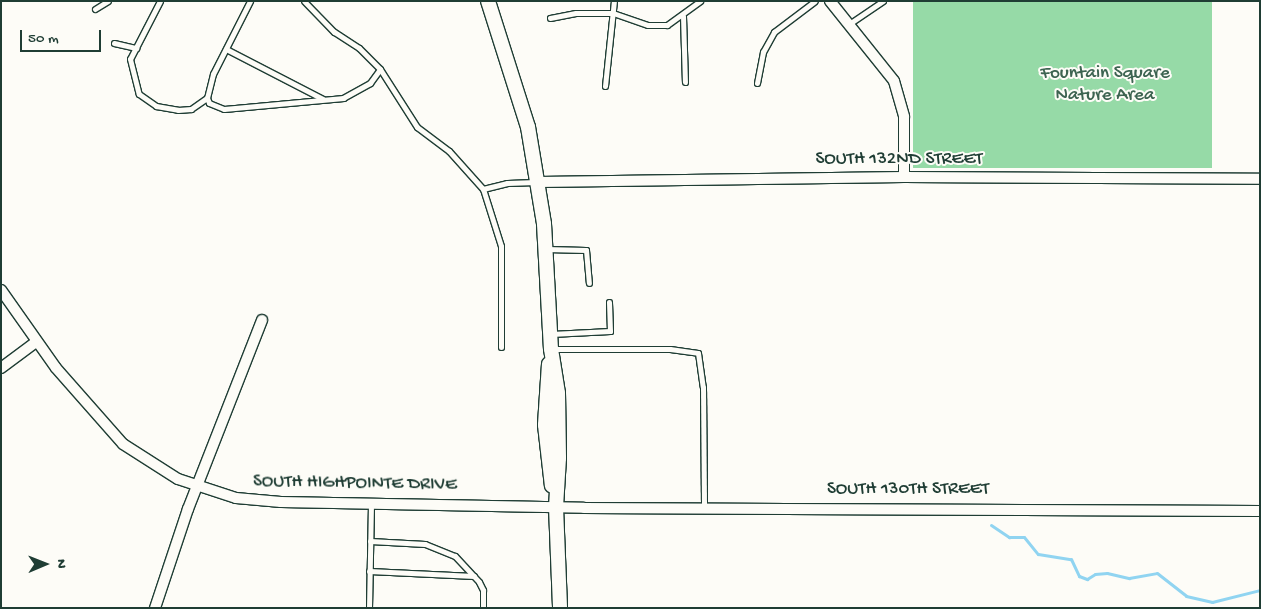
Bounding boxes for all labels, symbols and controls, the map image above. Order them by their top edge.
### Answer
scale bar [22,20,104,52]
text: 50 m [28,30,59,48]
park label: Fountain Square Nature Area [1040,63,1170,107]
street label: SOUTH 132ND STREET [815,149,983,171]
street label: SOUTH HIGHPOINTE DRIVE [253,471,457,497]
street label: SOUTH 130TH STREET [827,479,989,501]
north arrow [20,539,70,589]
text: N [52,559,69,568]

